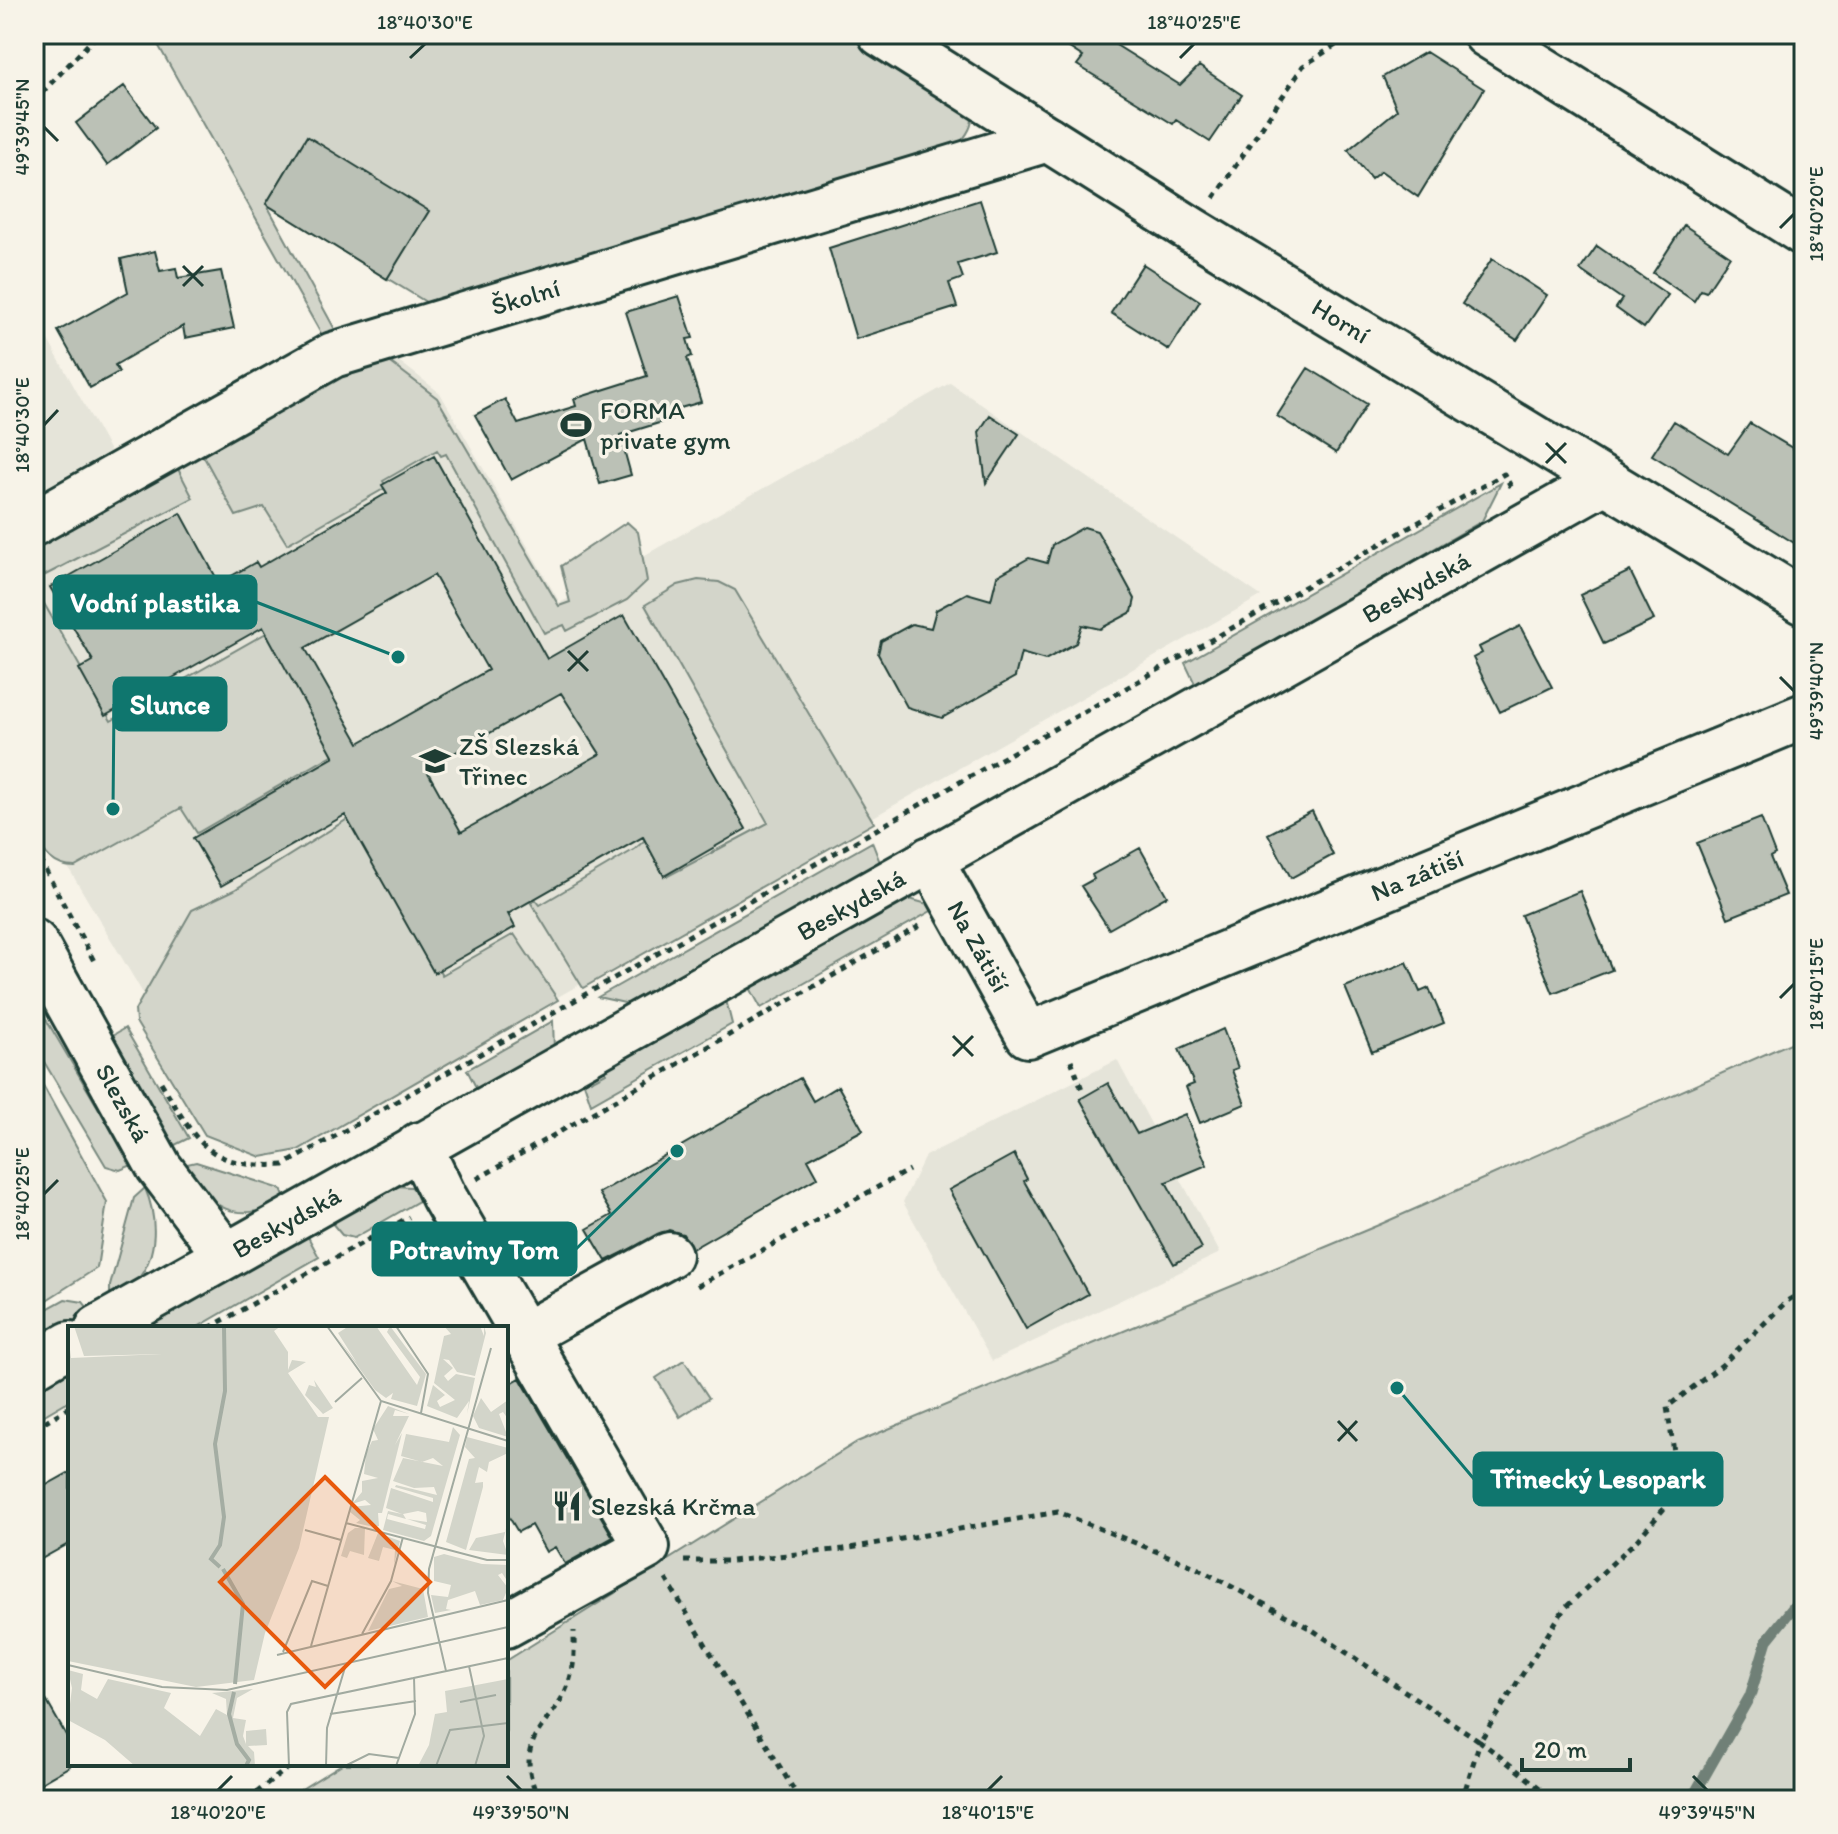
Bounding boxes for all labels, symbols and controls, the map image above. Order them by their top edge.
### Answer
text: 18°40'30"E [377,10,473,34]
text: 18°40'25"E [1147,10,1241,34]
text: 49°39'45"N [10,79,34,175]
text: 18°40'20"E [1804,166,1828,262]
street label: Školní [487,271,564,322]
street label: Horní [1306,291,1376,351]
text: 18°40'30"E [10,377,34,473]
place label: FORMA private gym [600,394,731,456]
sports icon: FORMA private gym [559,408,593,442]
street label: Beskydská [1356,544,1476,630]
callout: Vodní plastika [54,576,256,628]
text: Vodní plastika [70,585,240,619]
text: 49°39'40"N [1804,642,1828,740]
callout: Slunce [114,678,226,730]
text: Slunce [130,687,210,721]
place label: ZŠ Slezská Třinec [459,730,580,792]
school or university icon: ZŠ Slezská Třinec [418,744,452,778]
street label: Na zátiší [1366,842,1468,908]
street label: Beskydská [791,861,911,948]
street label: Na Zátiší [940,895,1017,998]
text: 18°40'15"E [1804,938,1828,1030]
street label: Slezská [89,1058,158,1148]
text: 18°40'25"E [10,1147,34,1241]
street label: Beskydská [226,1179,347,1265]
callout: Potraviny Tom [373,1223,576,1275]
text: Potraviny Tom [389,1232,560,1266]
inset map [68,1326,508,1766]
callout: Třinecký Lesopark [1474,1453,1722,1505]
text: Třinecký Lesopark [1489,1461,1706,1495]
restaurant icon: Slezská Krčma [550,1489,584,1523]
place label: Slezská Krčma [591,1490,756,1522]
scale bar [1522,1722,1630,1772]
text: 20 m [1534,1735,1587,1764]
text: 18°40'20"E [170,1800,266,1824]
text: 49°39'50"N [472,1800,570,1824]
text: 18°40'15"E [942,1800,1034,1824]
text: 49°39'45"N [1659,1800,1755,1824]

